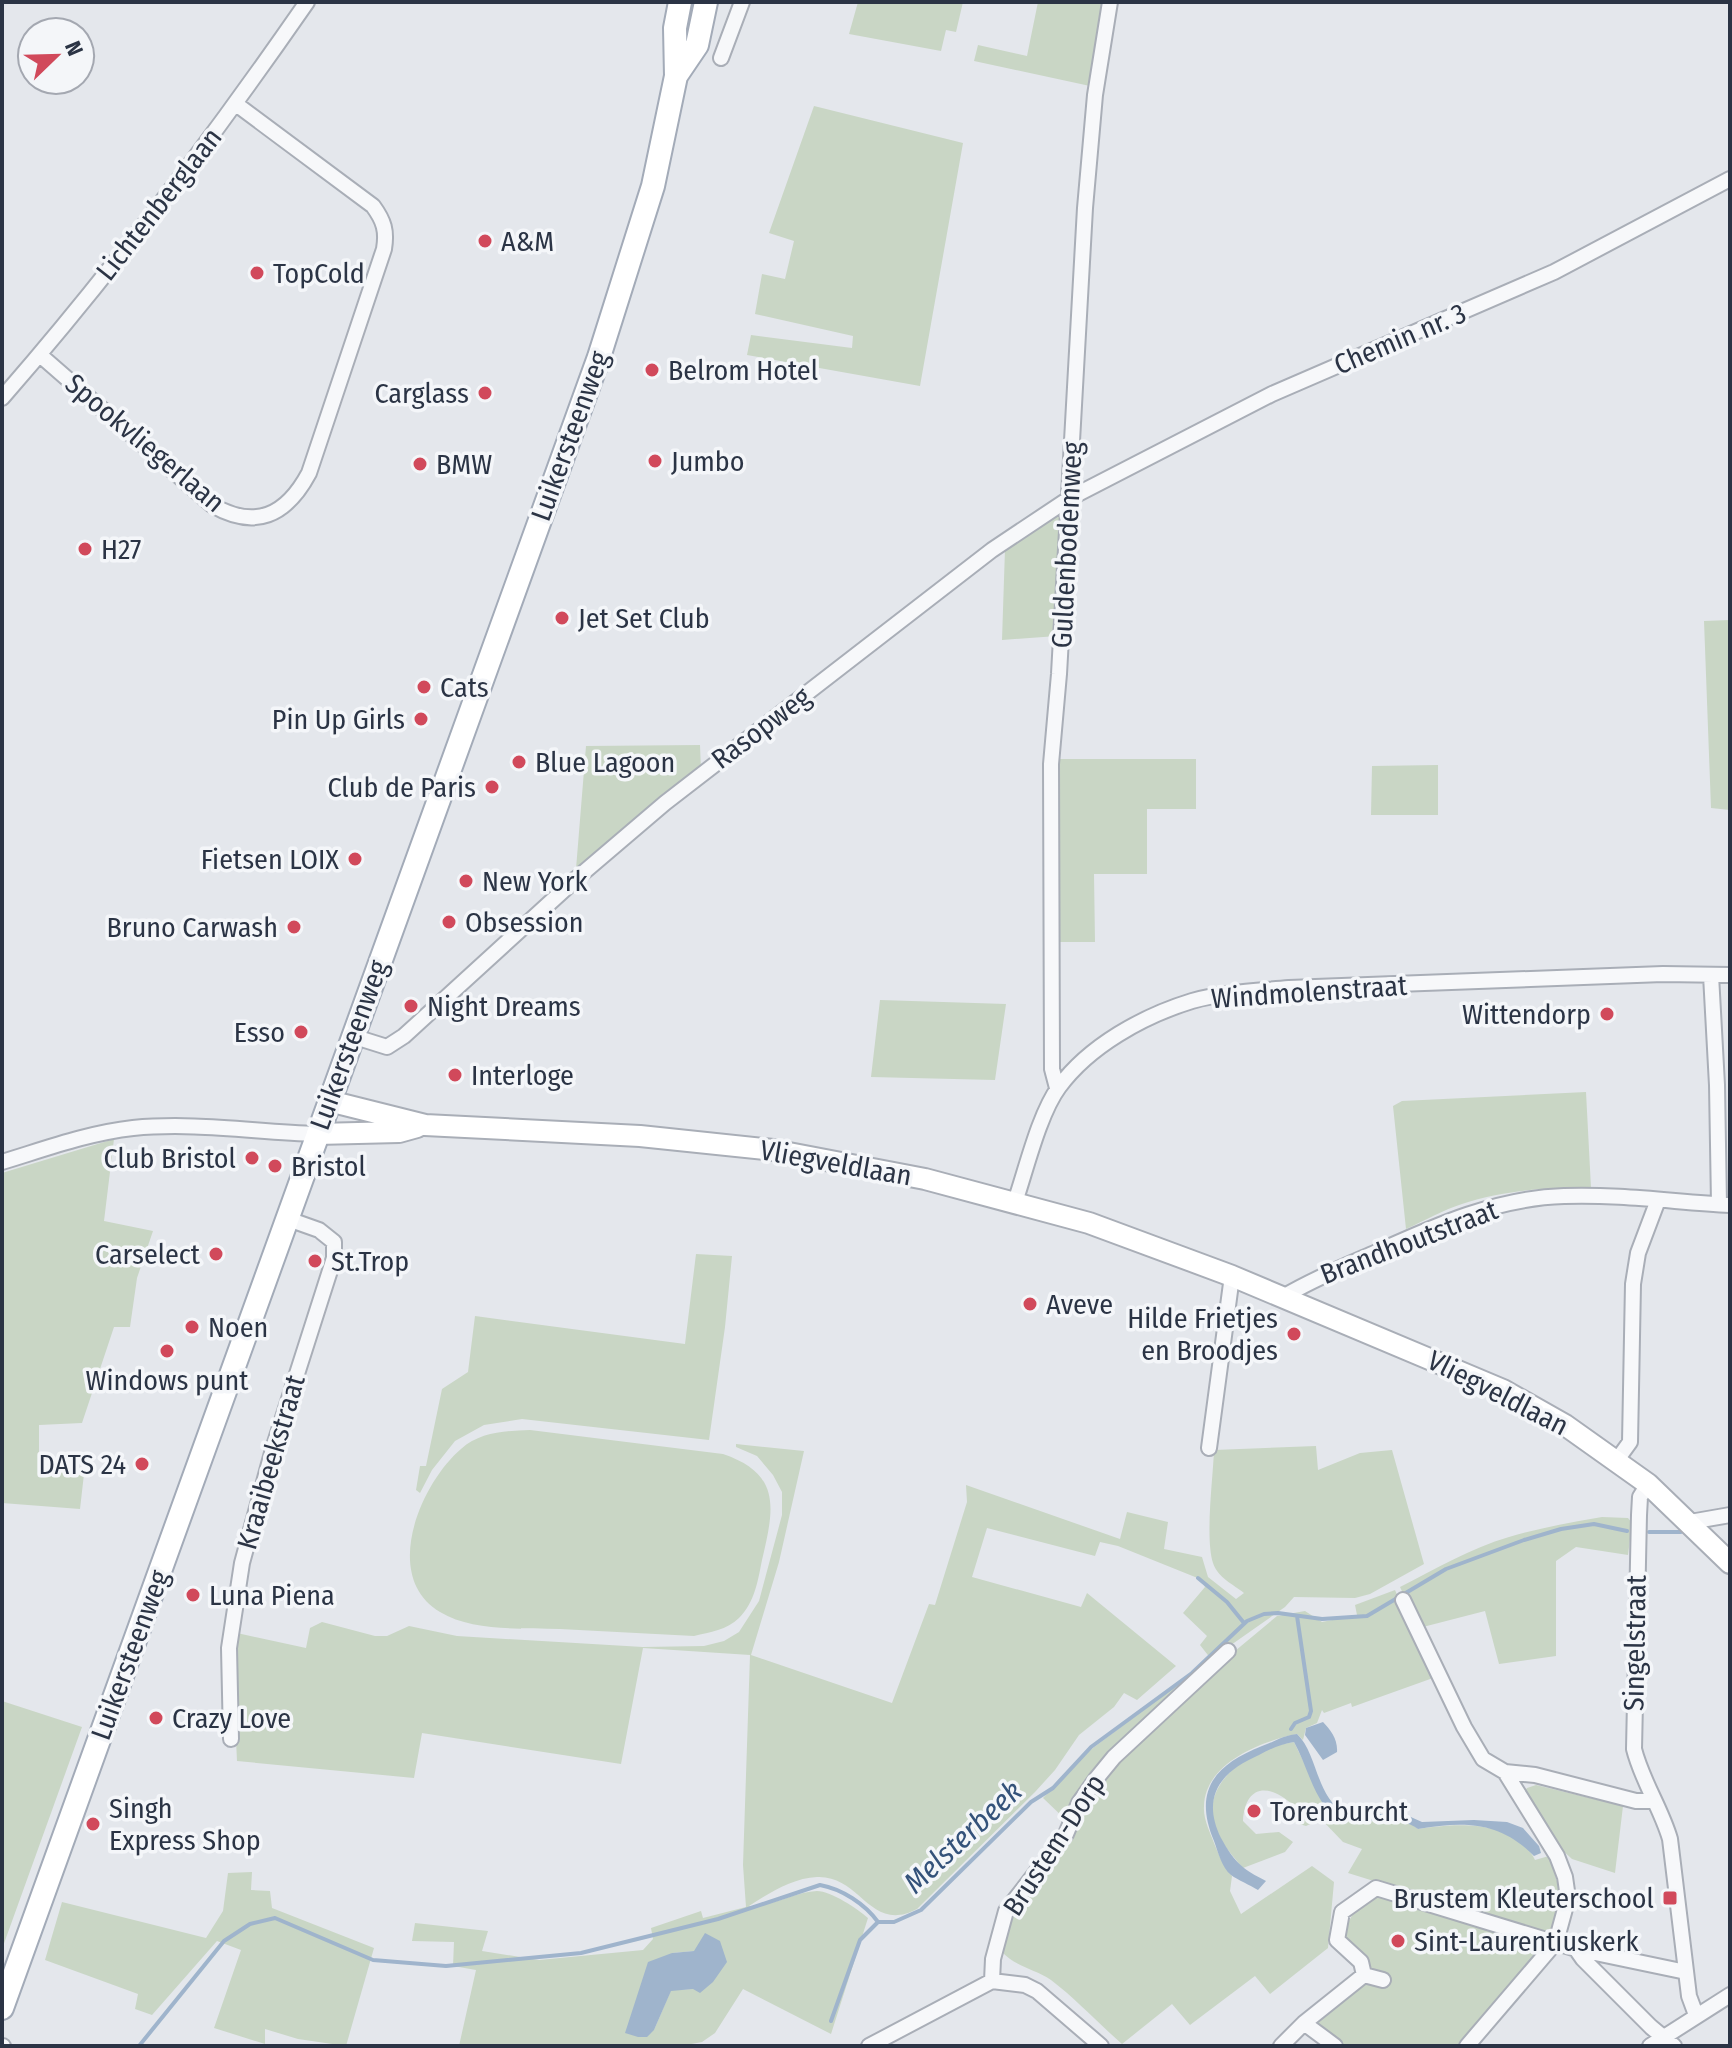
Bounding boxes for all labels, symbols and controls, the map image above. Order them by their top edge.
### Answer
north arrow [16,16,96,96]
text: N [59,37,89,60]
street label: Lichtenberglaan [89,121,229,287]
place label: A&M [501,225,554,258]
marker: A&M [476,232,494,250]
place label: TopCold [273,257,365,290]
marker: TopCold [248,264,266,282]
street label: Chemin nr. 3 [1329,296,1471,382]
street label: Luikersteenweg [524,346,616,525]
place label: Belrom Hotel [668,354,818,387]
marker: Belrom Hotel [643,361,661,379]
street label: Spookvliegerlaan [59,367,231,519]
place label: Carglass [374,377,469,410]
marker: Carglass [476,384,494,402]
street label: Guldenbodemweg [1045,440,1089,649]
place label: Jumbo [671,445,744,478]
place label: BMW [436,448,492,481]
marker: Jumbo [646,452,664,470]
marker: BMW [411,455,429,473]
place label: H27 [101,533,141,566]
marker: H27 [76,540,94,558]
place label: Jet Set Club [578,602,710,635]
marker: Jet Set Club [553,609,571,627]
place label: Cats [440,671,489,704]
marker: Cats [415,678,433,696]
street label: Rasopweg [705,680,818,776]
place label: Pin Up Girls [272,703,405,736]
marker: Pin Up Girls [412,710,430,728]
place label: Blue Lagoon [535,746,675,779]
marker: Blue Lagoon [510,753,528,771]
place label: Club de Paris [327,771,476,804]
marker: Club de Paris [483,778,501,796]
place label: Fietsen LOIX [201,843,339,876]
marker: Fietsen LOIX [346,850,364,868]
place label: New York [482,865,589,898]
marker: New York [457,872,475,890]
place label: Obsession [465,906,583,939]
place label: Bruno Carwash [107,911,278,944]
marker: Obsession [440,913,458,931]
marker: Bruno Carwash [285,918,303,936]
street label: Luikersteenweg [303,955,395,1134]
street label: Windmolenstraat [1210,969,1409,1015]
place label: Night Dreams [427,990,581,1023]
marker: Night Dreams [402,997,420,1015]
place label: Wittendorp [1462,998,1591,1031]
marker: Wittendorp [1598,1005,1616,1023]
place label: Esso [234,1016,285,1049]
marker: Esso [292,1023,310,1041]
place label: Interloge [471,1059,574,1092]
marker: Interloge [446,1066,464,1084]
street label: Vliegveldlaan [758,1133,914,1193]
place label: Club Bristol [104,1142,236,1175]
marker: Club Bristol [243,1149,261,1167]
place label: Bristol [291,1150,366,1183]
marker: Bristol [266,1157,284,1175]
street label: Brandhoutstraat [1316,1193,1503,1291]
place label: Carselect [95,1238,201,1271]
marker: Carselect [207,1245,225,1263]
place label: St.Trop [331,1245,409,1278]
marker: St.Trop [306,1252,324,1270]
place label: Aveve [1046,1288,1113,1321]
marker: Aveve [1021,1295,1039,1313]
place label: Hilde Frietjes en Broodjes [1127,1302,1278,1367]
place label: Noen [208,1311,268,1344]
marker: Noen [183,1318,201,1336]
marker: Hilde Frietjes en Broodjes [1285,1325,1303,1343]
marker: Windows punt [158,1342,176,1360]
street label: Vliegveldlaan [1422,1343,1574,1443]
place label: Windows punt [86,1364,249,1397]
street label: Kraaibeekstraat [230,1370,312,1553]
place label: DATS 24 [38,1448,126,1481]
marker: DATS 24 [133,1455,151,1473]
street label: Luikersteenweg [84,1565,176,1744]
street label: Singelstraat [1617,1574,1653,1711]
place label: Luna Piena [209,1579,335,1612]
marker: Luna Piena [184,1586,202,1604]
place label: Crazy Love [172,1702,291,1735]
marker: Crazy Love [147,1709,165,1727]
street label: Brustem-Dorp [996,1768,1112,1922]
water label: Melsterbeek [896,1773,1030,1901]
place label: Singh Express Shop [109,1792,261,1857]
place label: Torenburcht [1270,1795,1409,1828]
marker: Torenburcht [1245,1802,1263,1820]
marker: Singh Express Shop [84,1815,102,1833]
place label: Brustem Kleuterschool [1394,1882,1654,1915]
marker: Brustem Kleuterschool [1661,1889,1679,1907]
place label: Sint-Laurentiuskerk [1414,1925,1639,1958]
marker: Sint-Laurentiuskerk [1389,1932,1407,1950]

